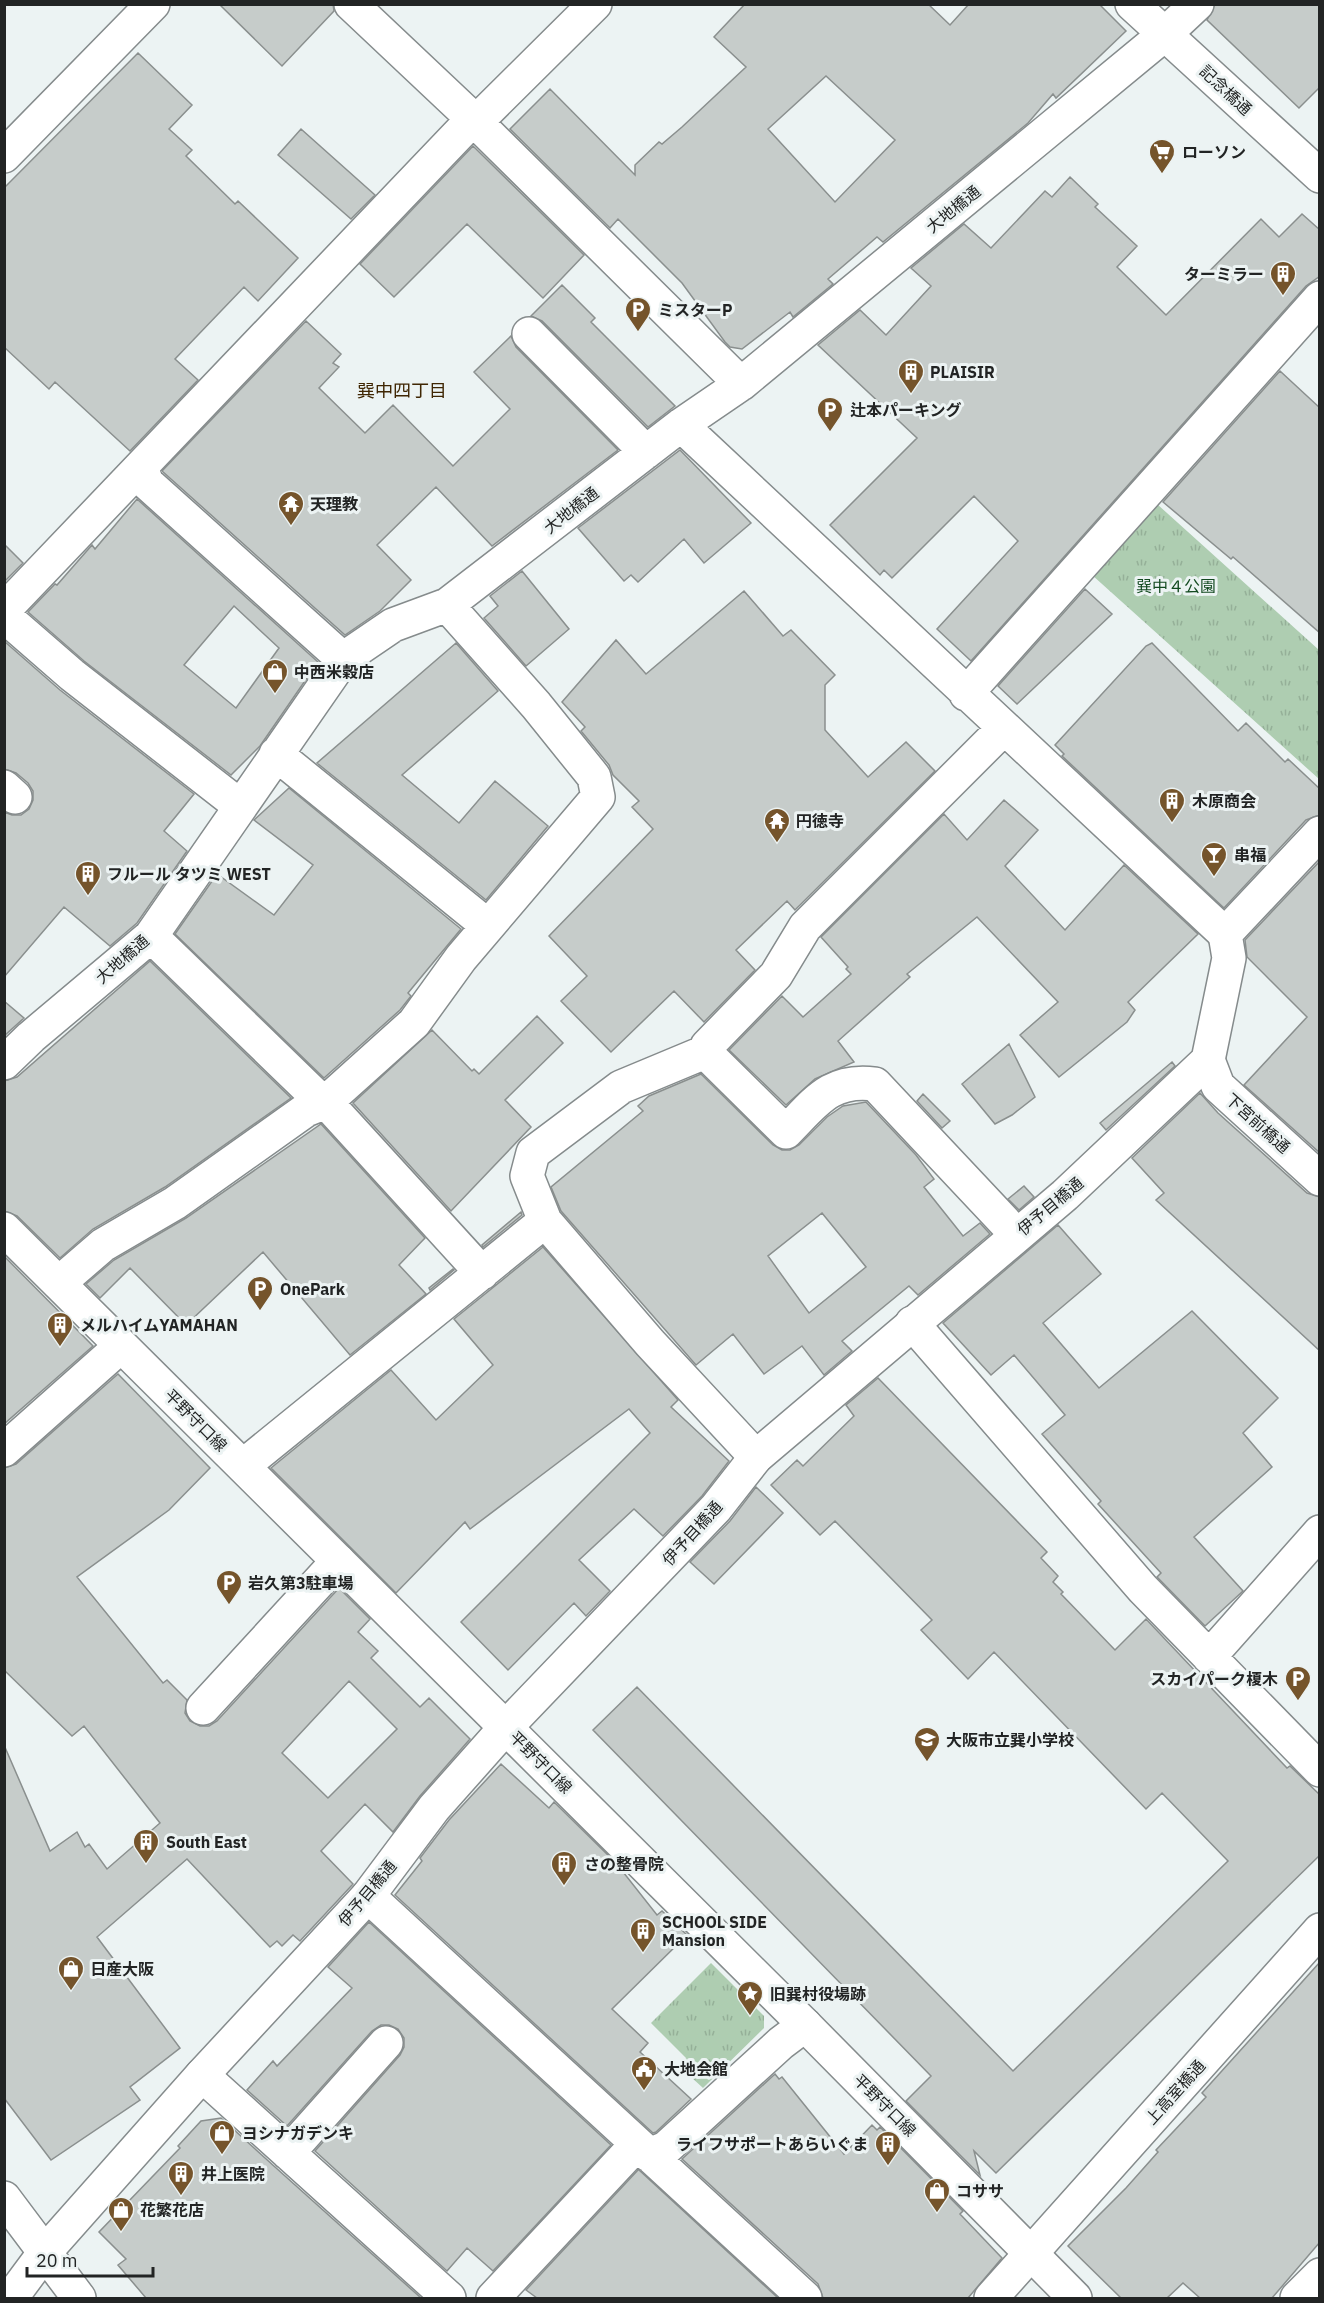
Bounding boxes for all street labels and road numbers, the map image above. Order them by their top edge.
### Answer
street label: 記念橋通 [1196,61,1256,119]
street label: 大地橋通 [922,181,984,237]
street label: 大地橋通 [540,482,602,538]
street label: 大地橋通 [91,930,153,988]
street label: 下宮前橋通 [1222,1089,1294,1157]
street label: 伊予目橋通 [1013,1173,1087,1239]
street label: 平野守口線 [161,1385,231,1455]
street label: 伊予目橋通 [658,1497,726,1569]
street label: 平野守口線 [506,1727,576,1797]
street label: 伊予目橋通 [334,1856,400,1930]
street label: 上高室橋通 [1141,2056,1209,2128]
street label: 平野守口線 [850,2070,920,2140]

